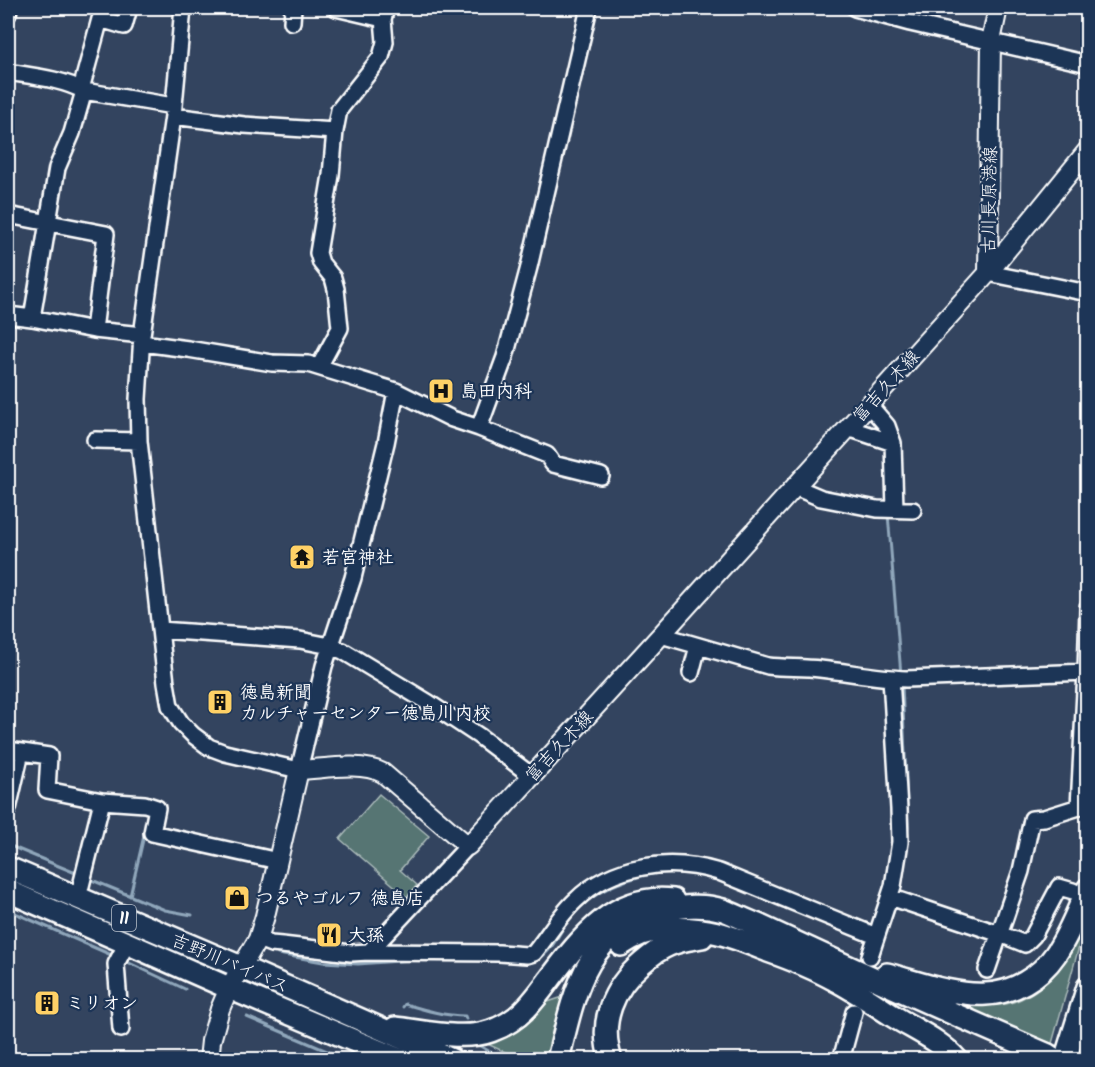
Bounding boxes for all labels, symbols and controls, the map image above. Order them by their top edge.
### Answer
street label: 古川長原港線 [975,146,1006,254]
street label: 富吉久木線 [846,344,928,430]
hospital icon: 島田内科 [426,376,456,406]
place label: 島田内科 [460,378,532,407]
temple icon: 若宮神社 [287,542,317,572]
place label: 若宮神社 [322,544,394,573]
place label: 徳島新聞 カルチャーセンター徳島川内校 [240,679,491,729]
building icon: 徳島新聞 カルチャーセンター徳島川内校 [205,687,235,717]
street label: 富吉久木線 [519,704,601,790]
shop icon: つるやゴルフ 徳島店 [222,883,252,913]
place label: つるやゴルフ 徳島店 [256,885,425,914]
road number: 11 [112,905,136,931]
restaurant icon: 大孫 [314,920,344,950]
place label: 大孫 [348,922,384,951]
street label: 吉野川バイパス [166,926,293,1002]
building icon: ミリオン [32,988,62,1018]
place label: ミリオン [66,990,138,1019]

